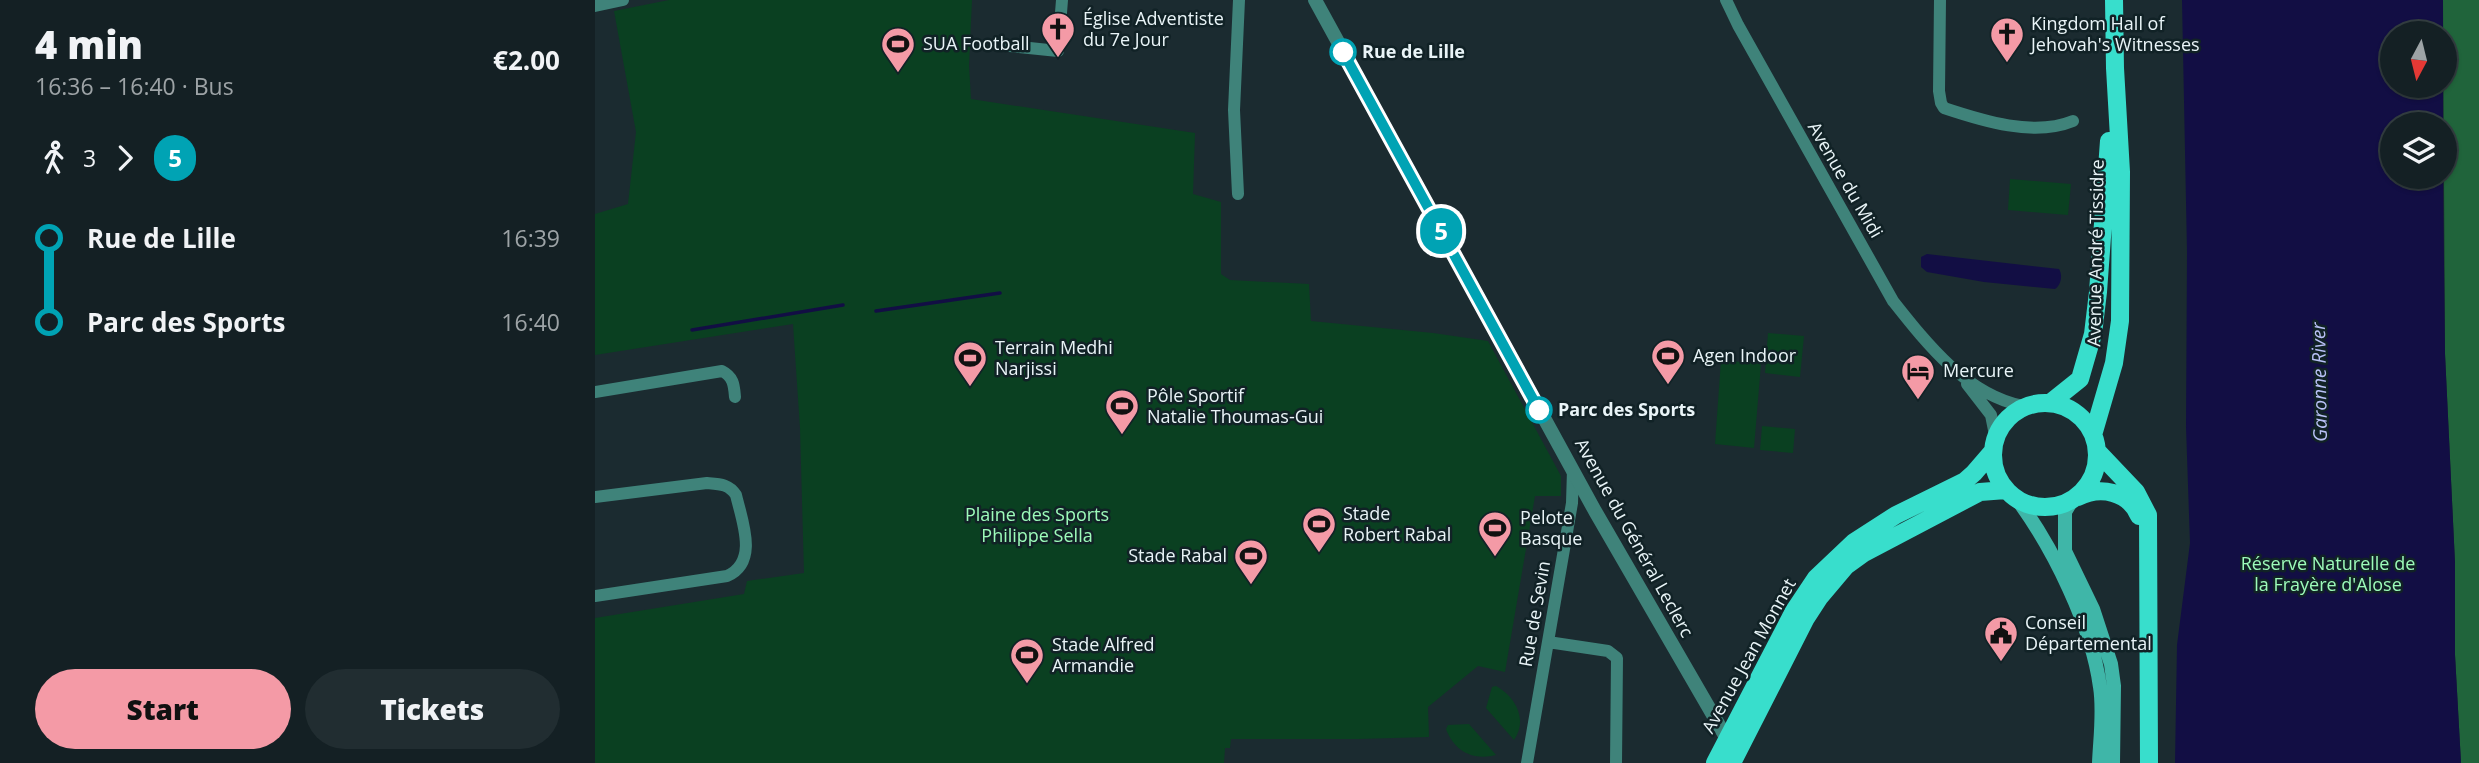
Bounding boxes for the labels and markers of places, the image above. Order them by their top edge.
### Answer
place label: Église Adventiste du 7e Jour [1083,6,1224,51]
church icon: Église Adventiste du 7e Jour [1039,10,1077,59]
place label: Kingdom Hall of Jehovah's Witnesses [2029,11,2200,56]
church icon: Kingdom Hall of Jehovah's Witnesses [1988,15,2026,64]
sports icon: SUA Football [879,25,917,74]
place label: SUA Football [923,31,1030,55]
marker: Rue de Lille [1330,39,1356,65]
place label: Rue de Lille [1362,39,1465,63]
place label: Terrain Medhi Narjissi [995,335,1113,380]
sports icon: Agen Indoor [1649,337,1687,386]
sports icon: Terrain Medhi Narjissi [951,339,989,388]
place label: Agen Indoor [1693,343,1797,367]
hotel icon: Mercure [1899,352,1937,401]
place label: Mercure [1943,358,2014,382]
place label: Pôle Sportif Natalie Thoumas-Gui [1147,383,1323,428]
sports icon: Pôle Sportif Natalie Thoumas-Gui [1103,387,1141,436]
marker: Parc des Sports [1526,397,1552,423]
place label: Parc des Sports [1558,397,1695,421]
place label: Stade Robert Rabal [1343,501,1451,546]
sports icon: Stade Robert Rabal [1300,505,1338,554]
place label: Pelote Basque [1520,505,1582,550]
sports icon: Pelote Basque [1476,509,1514,558]
sports icon: Stade Rabal [1232,537,1270,586]
place label: Stade Rabal [1128,543,1227,567]
place label: Conseil Départemental [2025,610,2152,655]
public building icon: Conseil Départemental [1982,614,2020,663]
place label: Stade Alfred Armandie [1052,632,1155,677]
sports icon: Stade Alfred Armandie [1008,636,1046,685]

